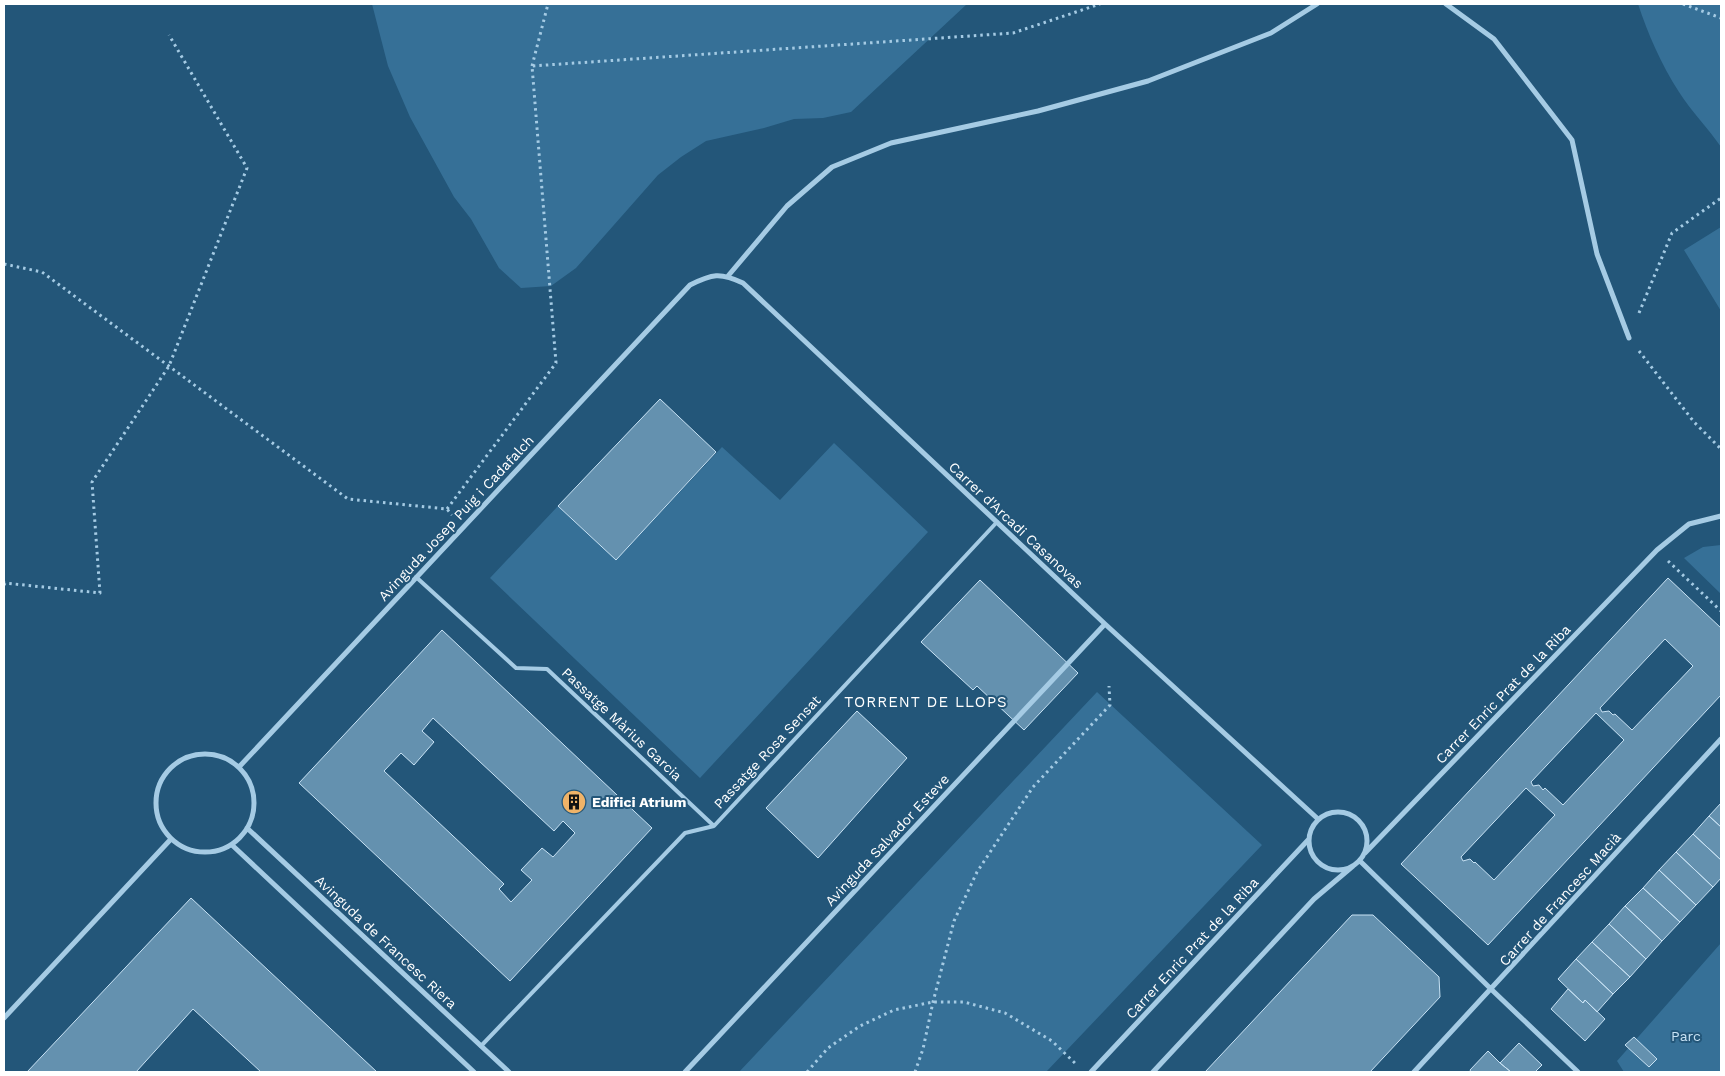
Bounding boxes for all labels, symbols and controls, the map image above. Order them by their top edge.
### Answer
street label: Avinguda Josep Puig i Cadafalch [375,432,537,604]
street label: Carrer d'Arcadi Casanovas [946,459,1086,591]
street label: Carrer Enric Prat de la Riba [1432,621,1574,767]
street label: Passatge Màrius Garcia [559,664,685,784]
street label: Passatge Rosa Sensat [710,692,824,812]
district label: TORRENT DE LLOPS [844,693,1008,711]
street label: Avinguda Salvador Esteve [822,771,952,909]
building icon: Edifici Atrium [561,789,587,815]
place label: Edifici Atrium [592,794,686,810]
street label: Carrer de Francesc Macià [1496,829,1624,969]
street label: Avinguda de Francesc Riera [312,872,460,1012]
street label: Carrer Enric Prat de la Riba [1122,874,1262,1022]
park label: Parc [1671,1028,1701,1044]

